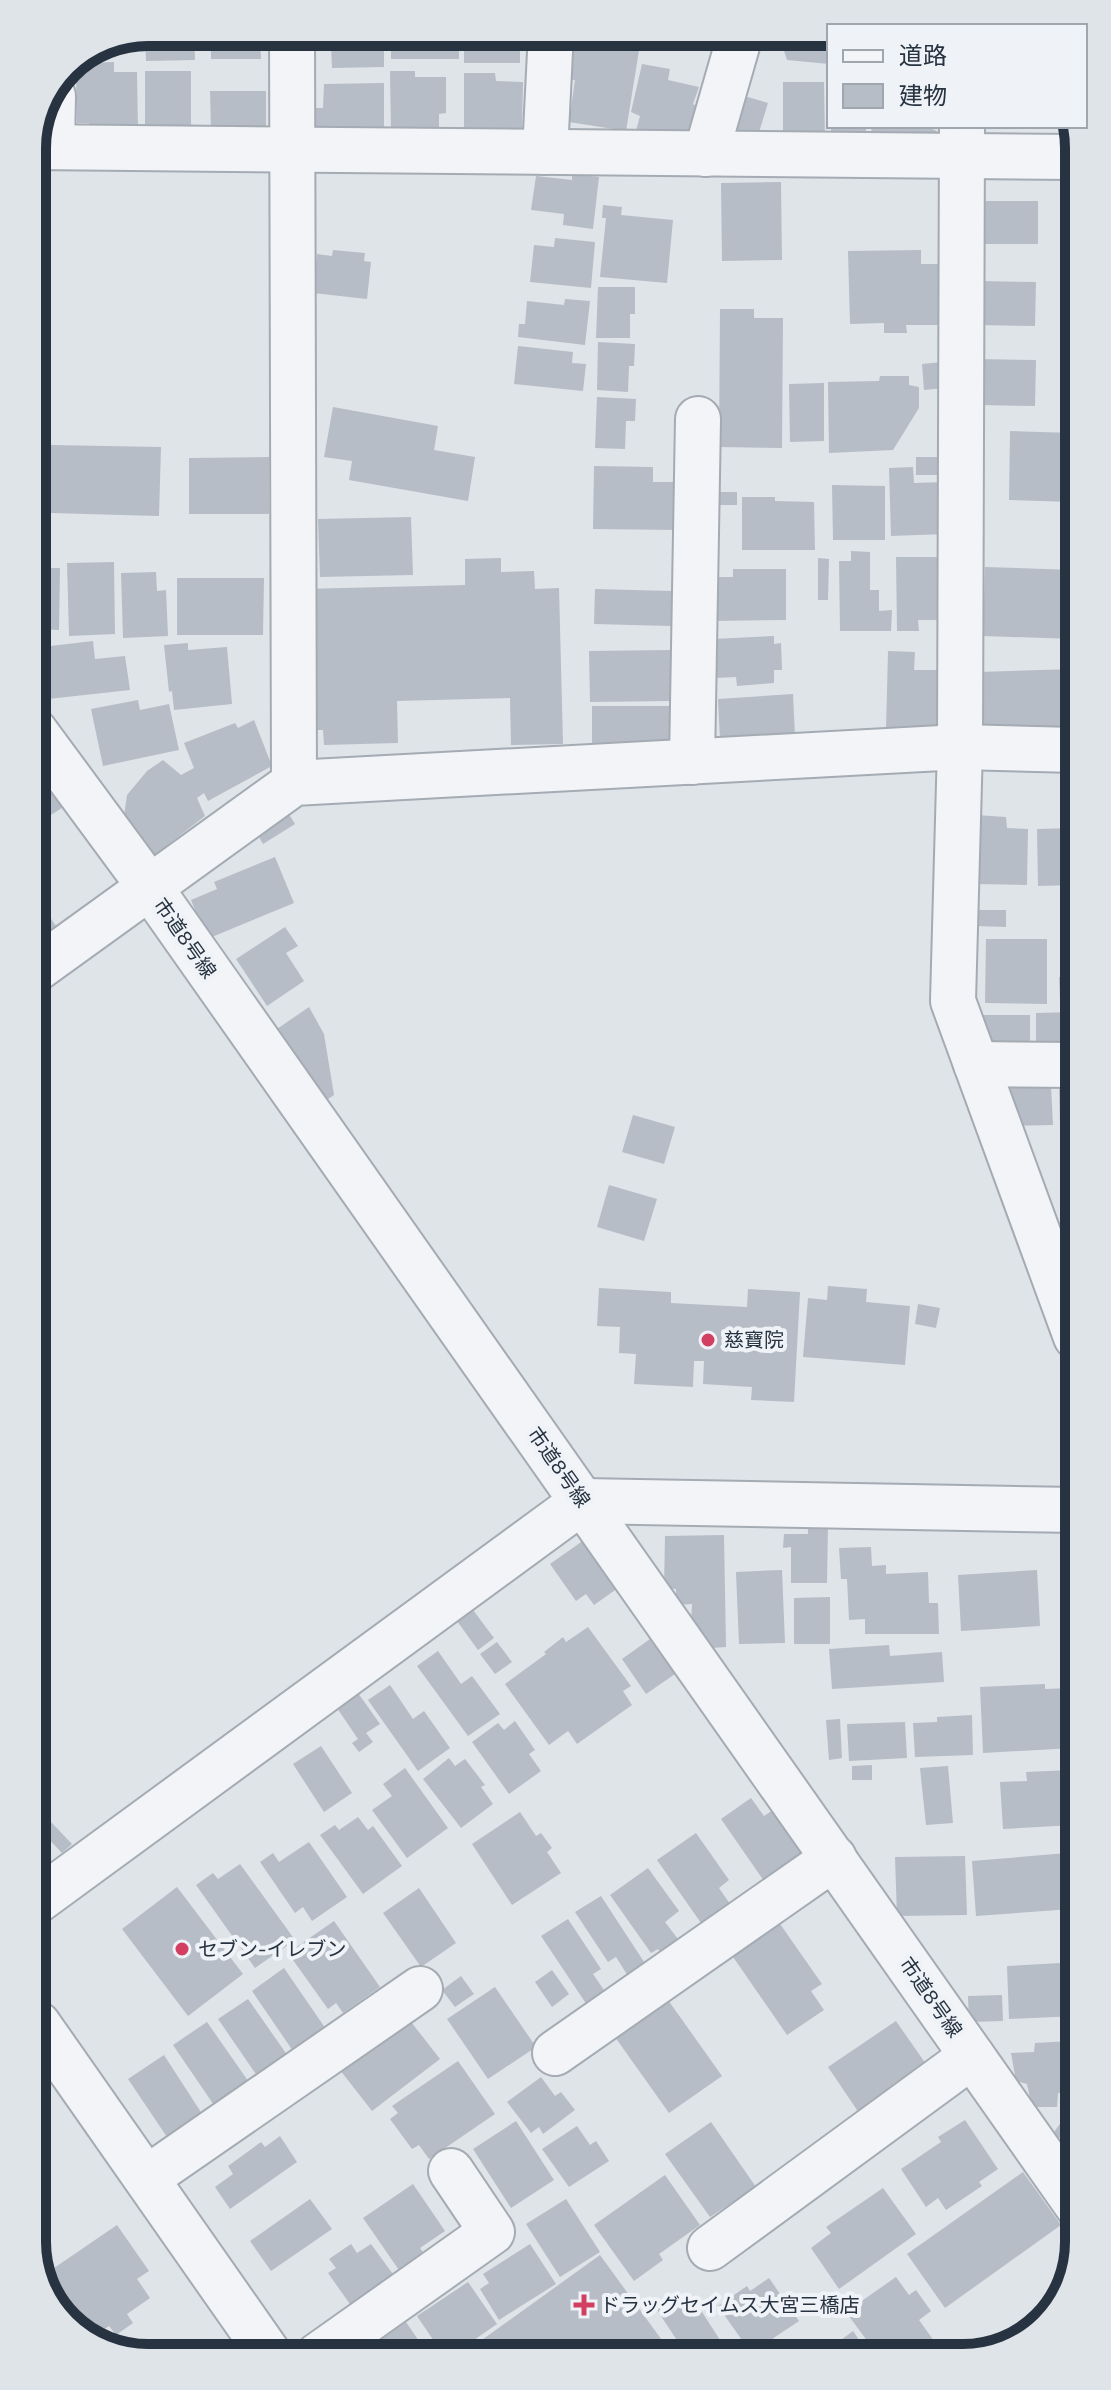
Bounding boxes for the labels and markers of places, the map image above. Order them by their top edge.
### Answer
place label: 慈寶院 [724,1327,784,1351]
marker: 慈寶院 [699,1331,717,1349]
place label: セブン-イレブン [198,1936,346,1960]
marker: セブン-イレブン [173,1940,191,1958]
place label: ドラッグセイムス大宮三橋店 [600,2292,860,2316]
marker: ドラッグセイムス大宮三橋店 [575,2296,593,2314]

